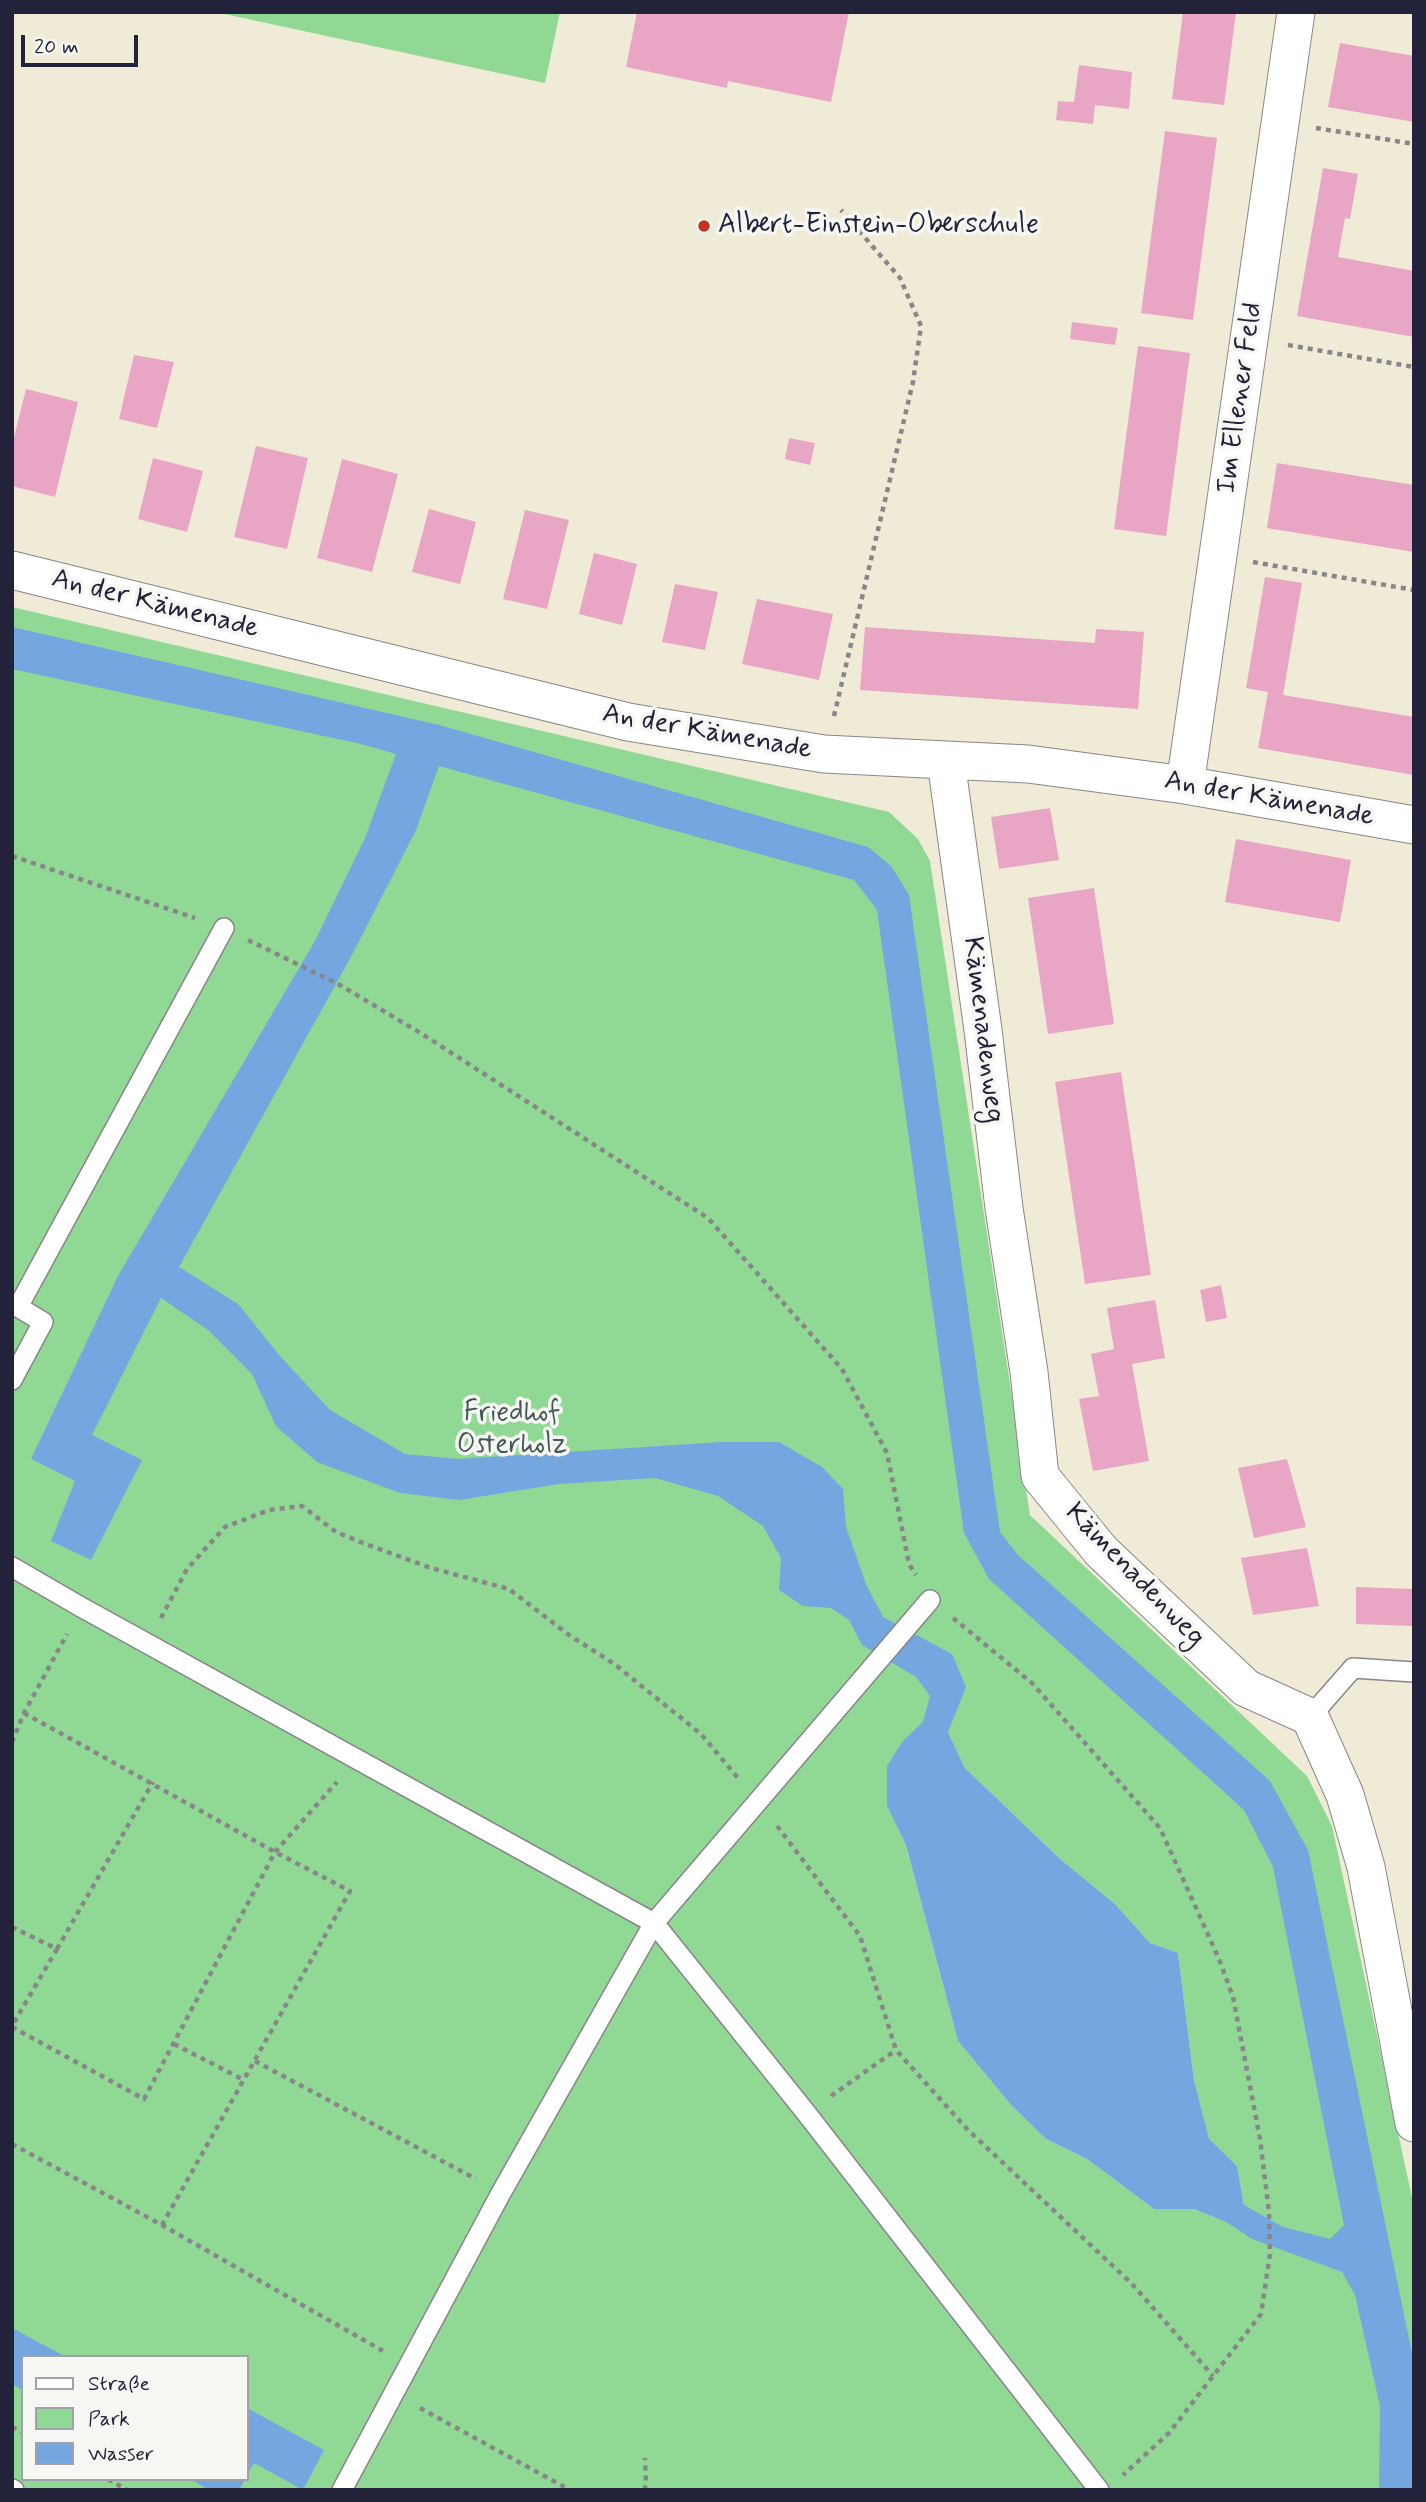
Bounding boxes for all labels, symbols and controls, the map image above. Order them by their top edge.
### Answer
scale bar [24,21,142,65]
text: 20 m [34,33,79,61]
place label: Albert-Einstein-Oberschule [718,209,1039,243]
marker: Albert-Einstein-Oberschule [696,218,712,234]
street label: Im Ellener Feld [1211,300,1271,496]
street label: An der Kämenade [48,563,262,647]
street label: An der Kämenade [600,698,814,768]
street label: An der Kämenade [1162,765,1376,835]
street label: Kämenadenweg [954,935,1010,1125]
park label: Friedhof Osterholz [457,1397,567,1463]
street label: Kämenadenweg [1057,1497,1211,1655]
legend [21,2355,248,2481]
text: Straße [88,2370,150,2398]
text: Park [88,2405,130,2433]
text: Wasser [88,2440,154,2468]

